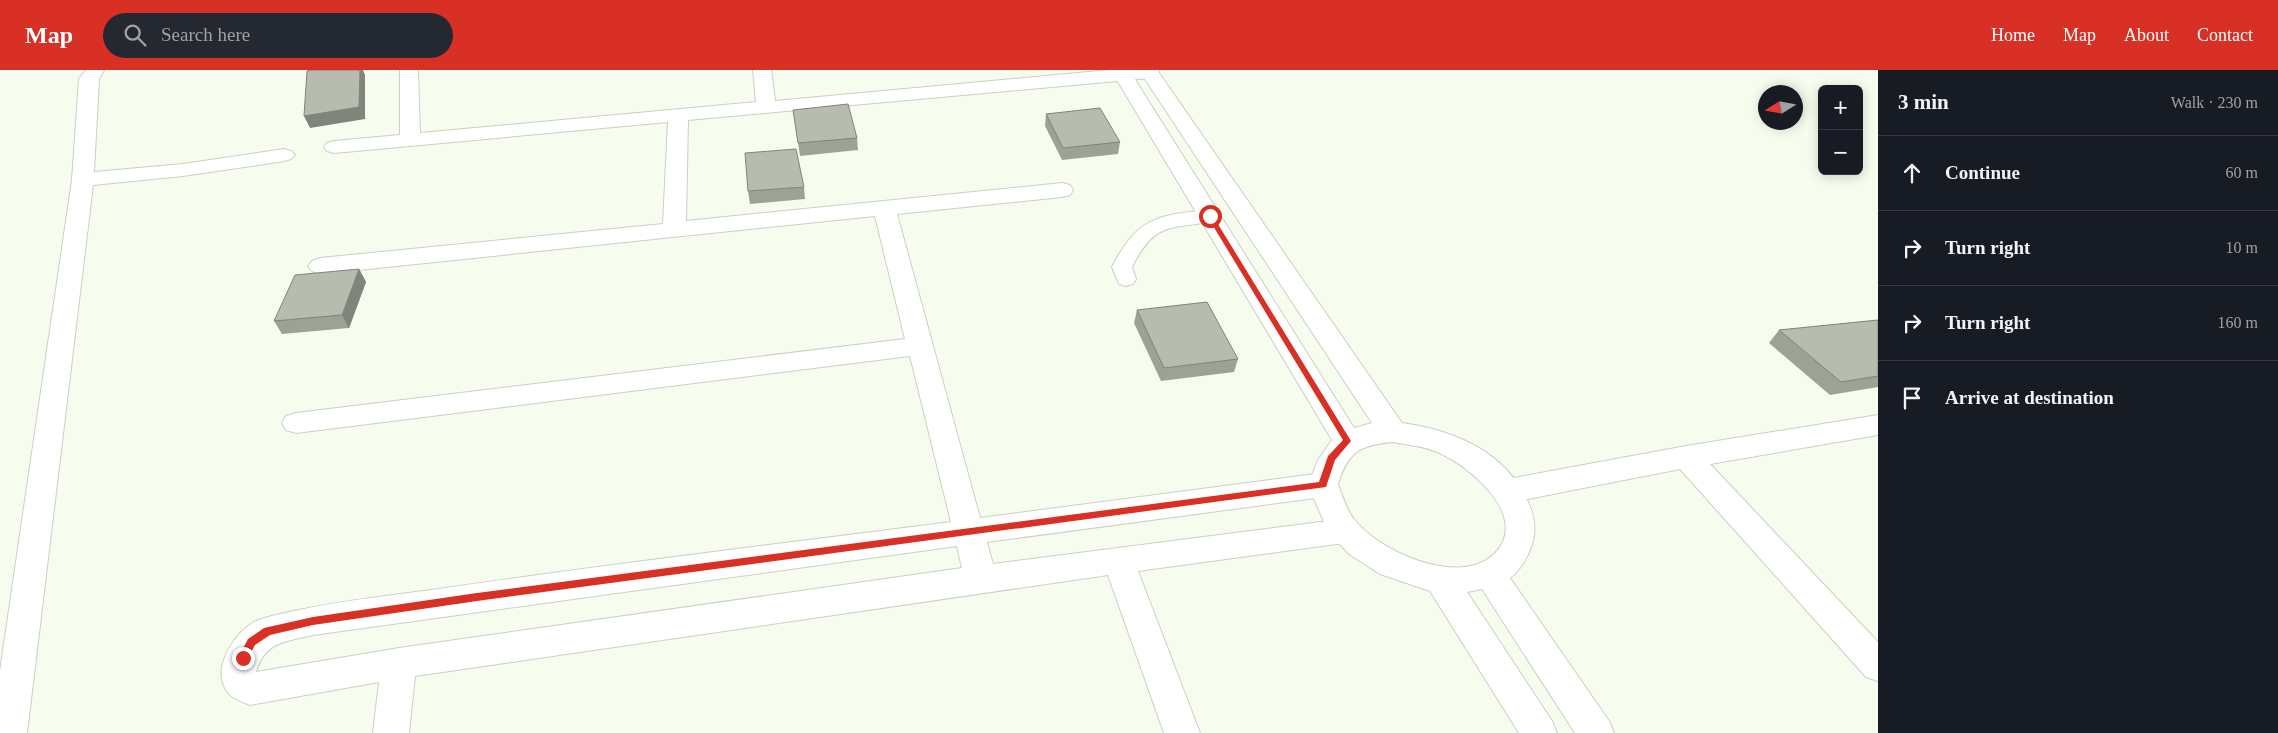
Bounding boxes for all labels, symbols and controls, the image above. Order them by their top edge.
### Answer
search box [103,13,453,58]
icon: search [121,21,149,49]
text: Map [25,22,73,48]
text: Search here [161,24,250,45]
text: Home [1991,25,2035,45]
text: Map [2063,25,2096,45]
text: About [2124,25,2169,45]
text: Contact [2197,25,2253,45]
north arrow [1758,85,1803,130]
map controls [1818,85,1863,175]
button: + [1818,85,1863,130]
text: 3 min [1898,90,1949,114]
text: Walk · 230 m [2171,94,2258,111]
button: − [1818,130,1863,175]
icon: ahead [1898,159,1926,187]
text: Continue [1945,162,2020,183]
text: 60 m [2226,164,2258,181]
route start [1199,205,1222,228]
icon: right [1898,234,1926,262]
text: Turn right [1945,237,2030,258]
text: 10 m [2226,239,2258,256]
icon: right [1898,309,1926,337]
text: Turn right [1945,312,2030,333]
text: 160 m [2218,314,2258,331]
icon: arrive [1898,384,1926,412]
text: Arrive at destination [1945,387,2114,408]
route end [232,647,255,670]

